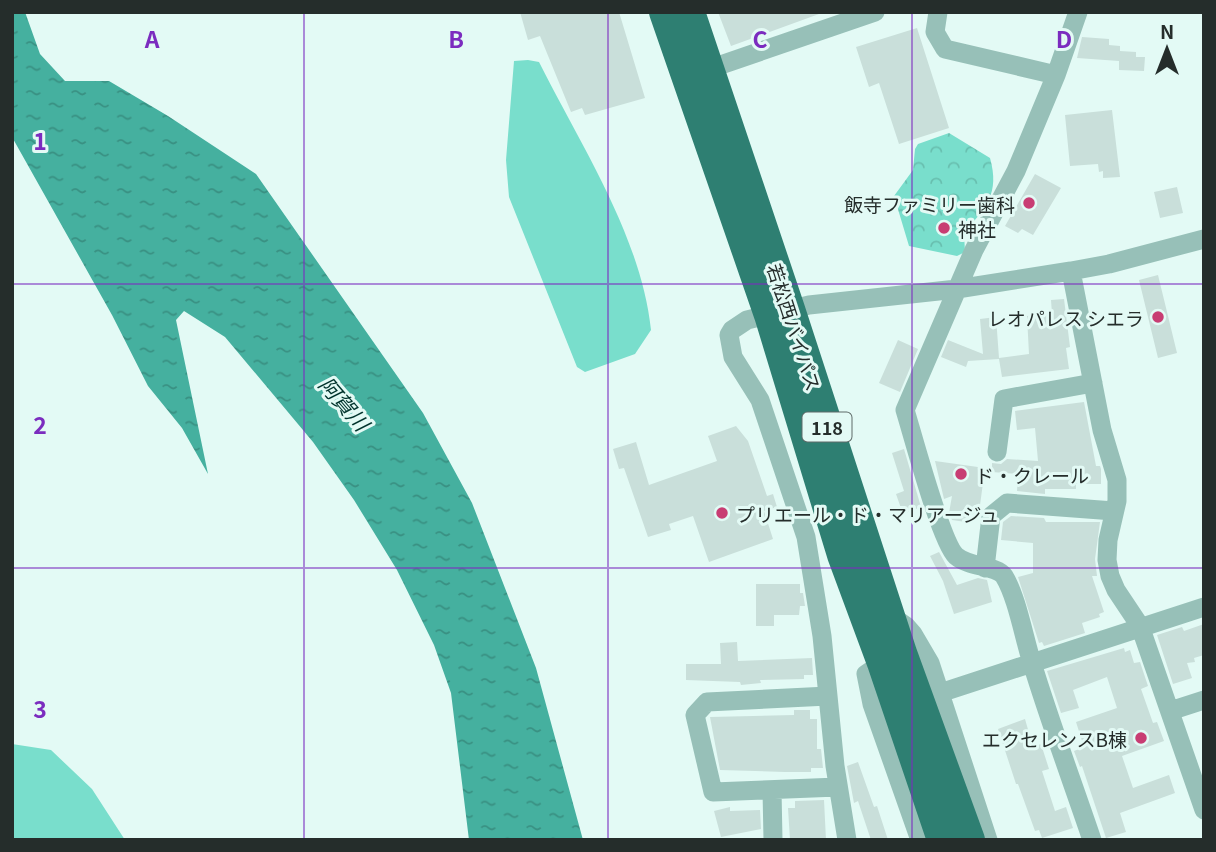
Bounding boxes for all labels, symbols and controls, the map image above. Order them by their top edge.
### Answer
north arrow [1132,14,1202,84]
text: N [1160,17,1174,44]
text: A [144,21,160,55]
text: B [448,21,464,55]
text: C [752,21,768,55]
text: D [1056,21,1072,55]
text: 1 [33,123,47,157]
place label: 飯寺ファミリー歯科 [844,190,1015,217]
marker: 飯寺ファミリー歯科 [1021,195,1037,211]
place label: 神社 [958,215,996,242]
marker: 神社 [936,220,952,236]
street label: 若松西バイパス [762,260,828,394]
place label: レオパレス シエラ [988,304,1144,331]
marker: レオパレス シエラ [1150,309,1166,325]
water label: 阿賀川 [313,369,378,438]
text: 2 [33,407,47,441]
road number: 118 [802,412,852,442]
place label: ド・クレール [975,461,1089,488]
marker: ド・クレール [953,466,969,482]
place label: プリエール・ド・マリアージュ [736,500,999,527]
marker: プリエール・ド・マリアージュ [714,505,730,521]
text: 3 [33,691,47,725]
place label: エクセレンスB棟 [982,725,1127,752]
marker: エクセレンスB棟 [1133,730,1149,746]

